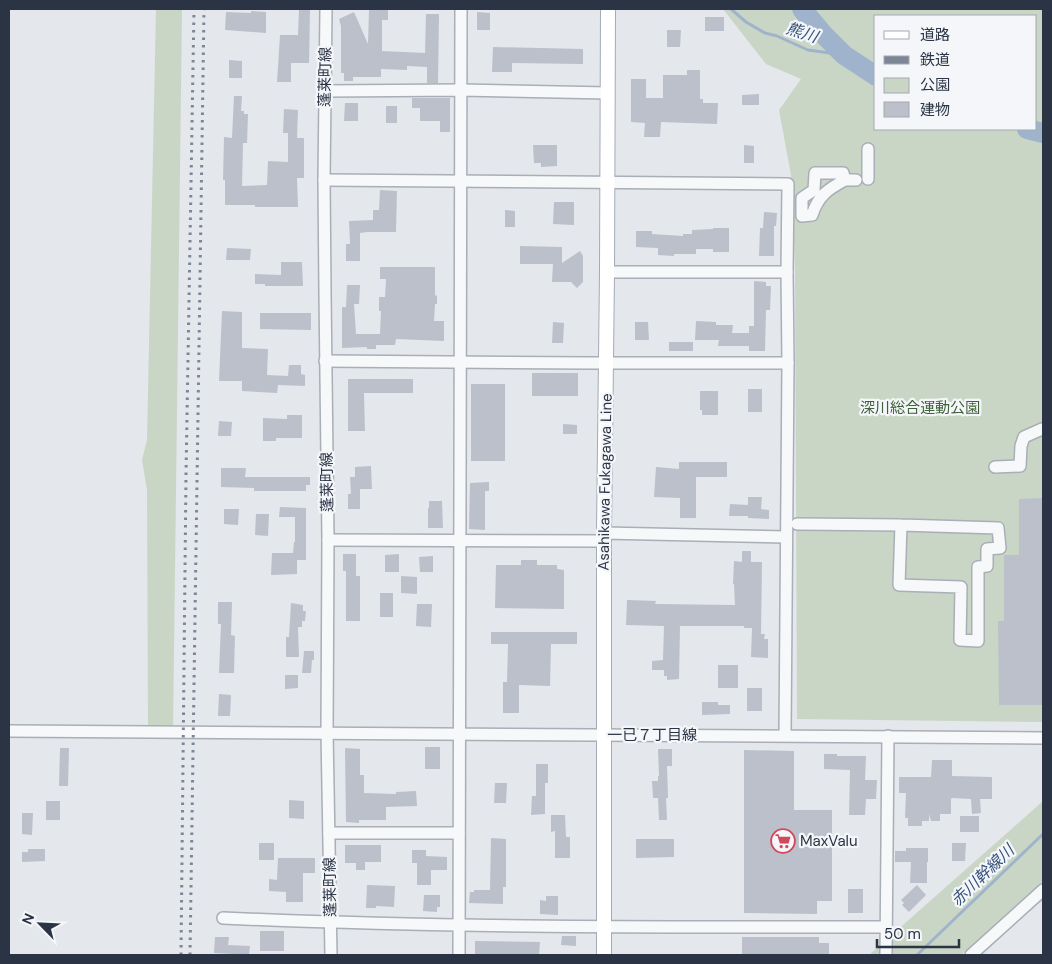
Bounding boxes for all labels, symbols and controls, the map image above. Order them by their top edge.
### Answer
legend [874,15,1037,130]
water label: 熊川 [783,18,822,48]
text: 道路 [920,25,950,45]
street label: 蓬莱町線 [314,47,336,107]
text: 鉄道 [920,50,950,70]
text: 公園 [920,75,950,95]
text: 建物 [920,100,950,120]
street label: Asahikawa Fukagawa Line [593,393,617,571]
park label: 深川総合運動公園 [860,398,980,418]
street label: 蓬莱町線 [316,452,338,512]
street label: 一已７丁目線 [607,725,697,745]
supermarket icon: MaxValu [770,828,796,854]
place label: MaxValu [800,831,858,851]
water label: 赤川幹線川 [946,839,1020,911]
street label: 蓬莱町線 [319,857,341,917]
north arrow [15,899,65,949]
text: N [18,910,38,927]
scale bar [877,916,960,948]
text: 50 m [884,924,921,944]

